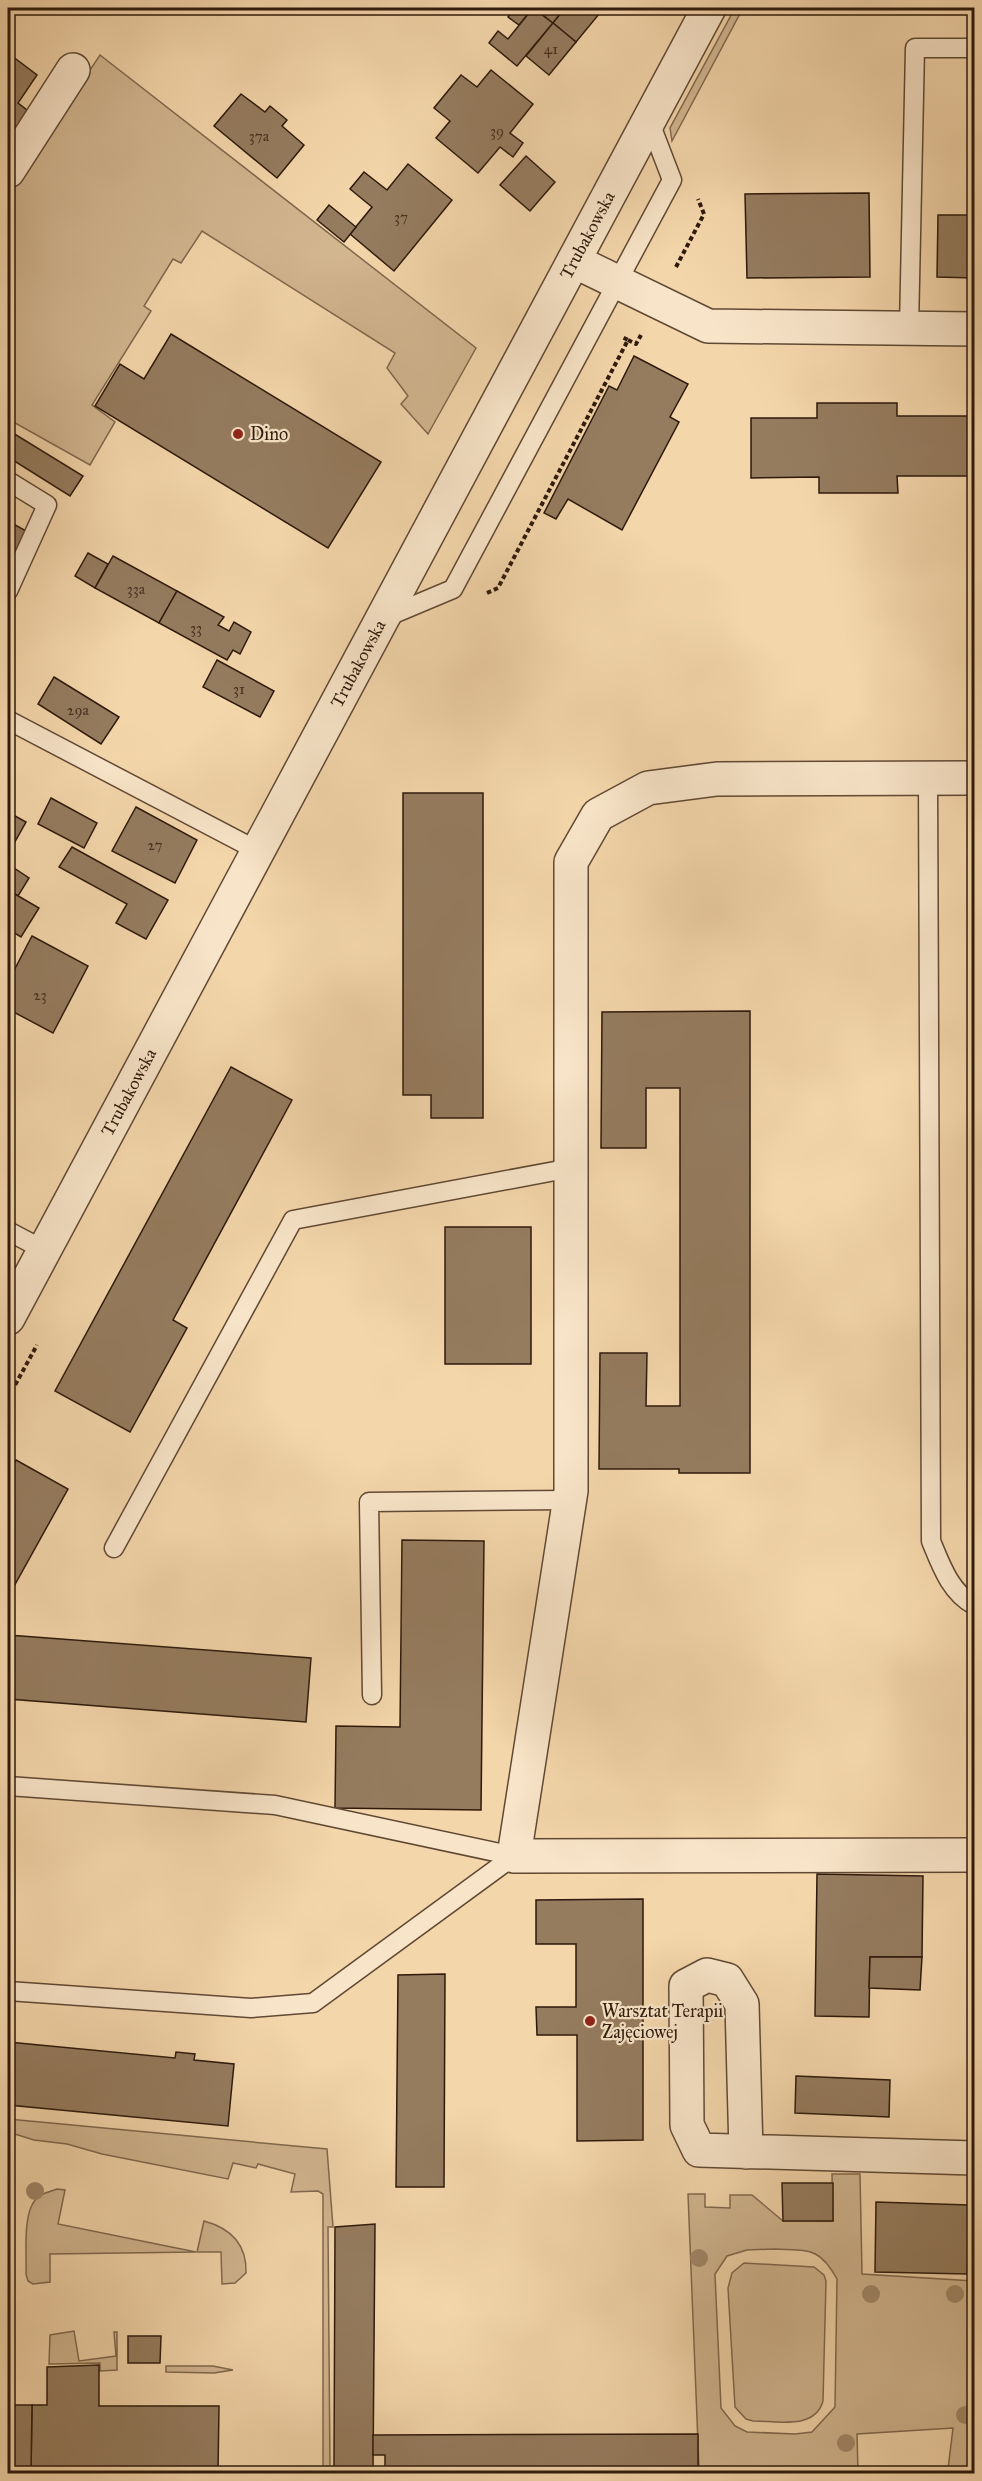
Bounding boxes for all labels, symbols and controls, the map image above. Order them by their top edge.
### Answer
house number: 41 [544,40,558,58]
house number: 39 [490,122,504,140]
house number: 37a [249,127,270,145]
street label: Trubakowska [555,187,620,283]
house number: 37 [394,208,408,226]
place label: Dino [250,423,288,445]
marker: Dino [231,427,245,441]
house number: 33a [127,580,146,598]
street label: Trubakowska [326,616,391,711]
house number: 33 [190,619,202,637]
house number: 31 [233,680,245,698]
house number: 29a [67,701,90,719]
house number: 27 [148,836,163,854]
house number: 23 [33,986,47,1004]
street label: Trubakowska [96,1044,161,1140]
place label: Warsztat Terapii Zajęciowej [602,2000,723,2043]
marker: Warsztat Terapii Zajęciowej [583,2014,597,2028]

